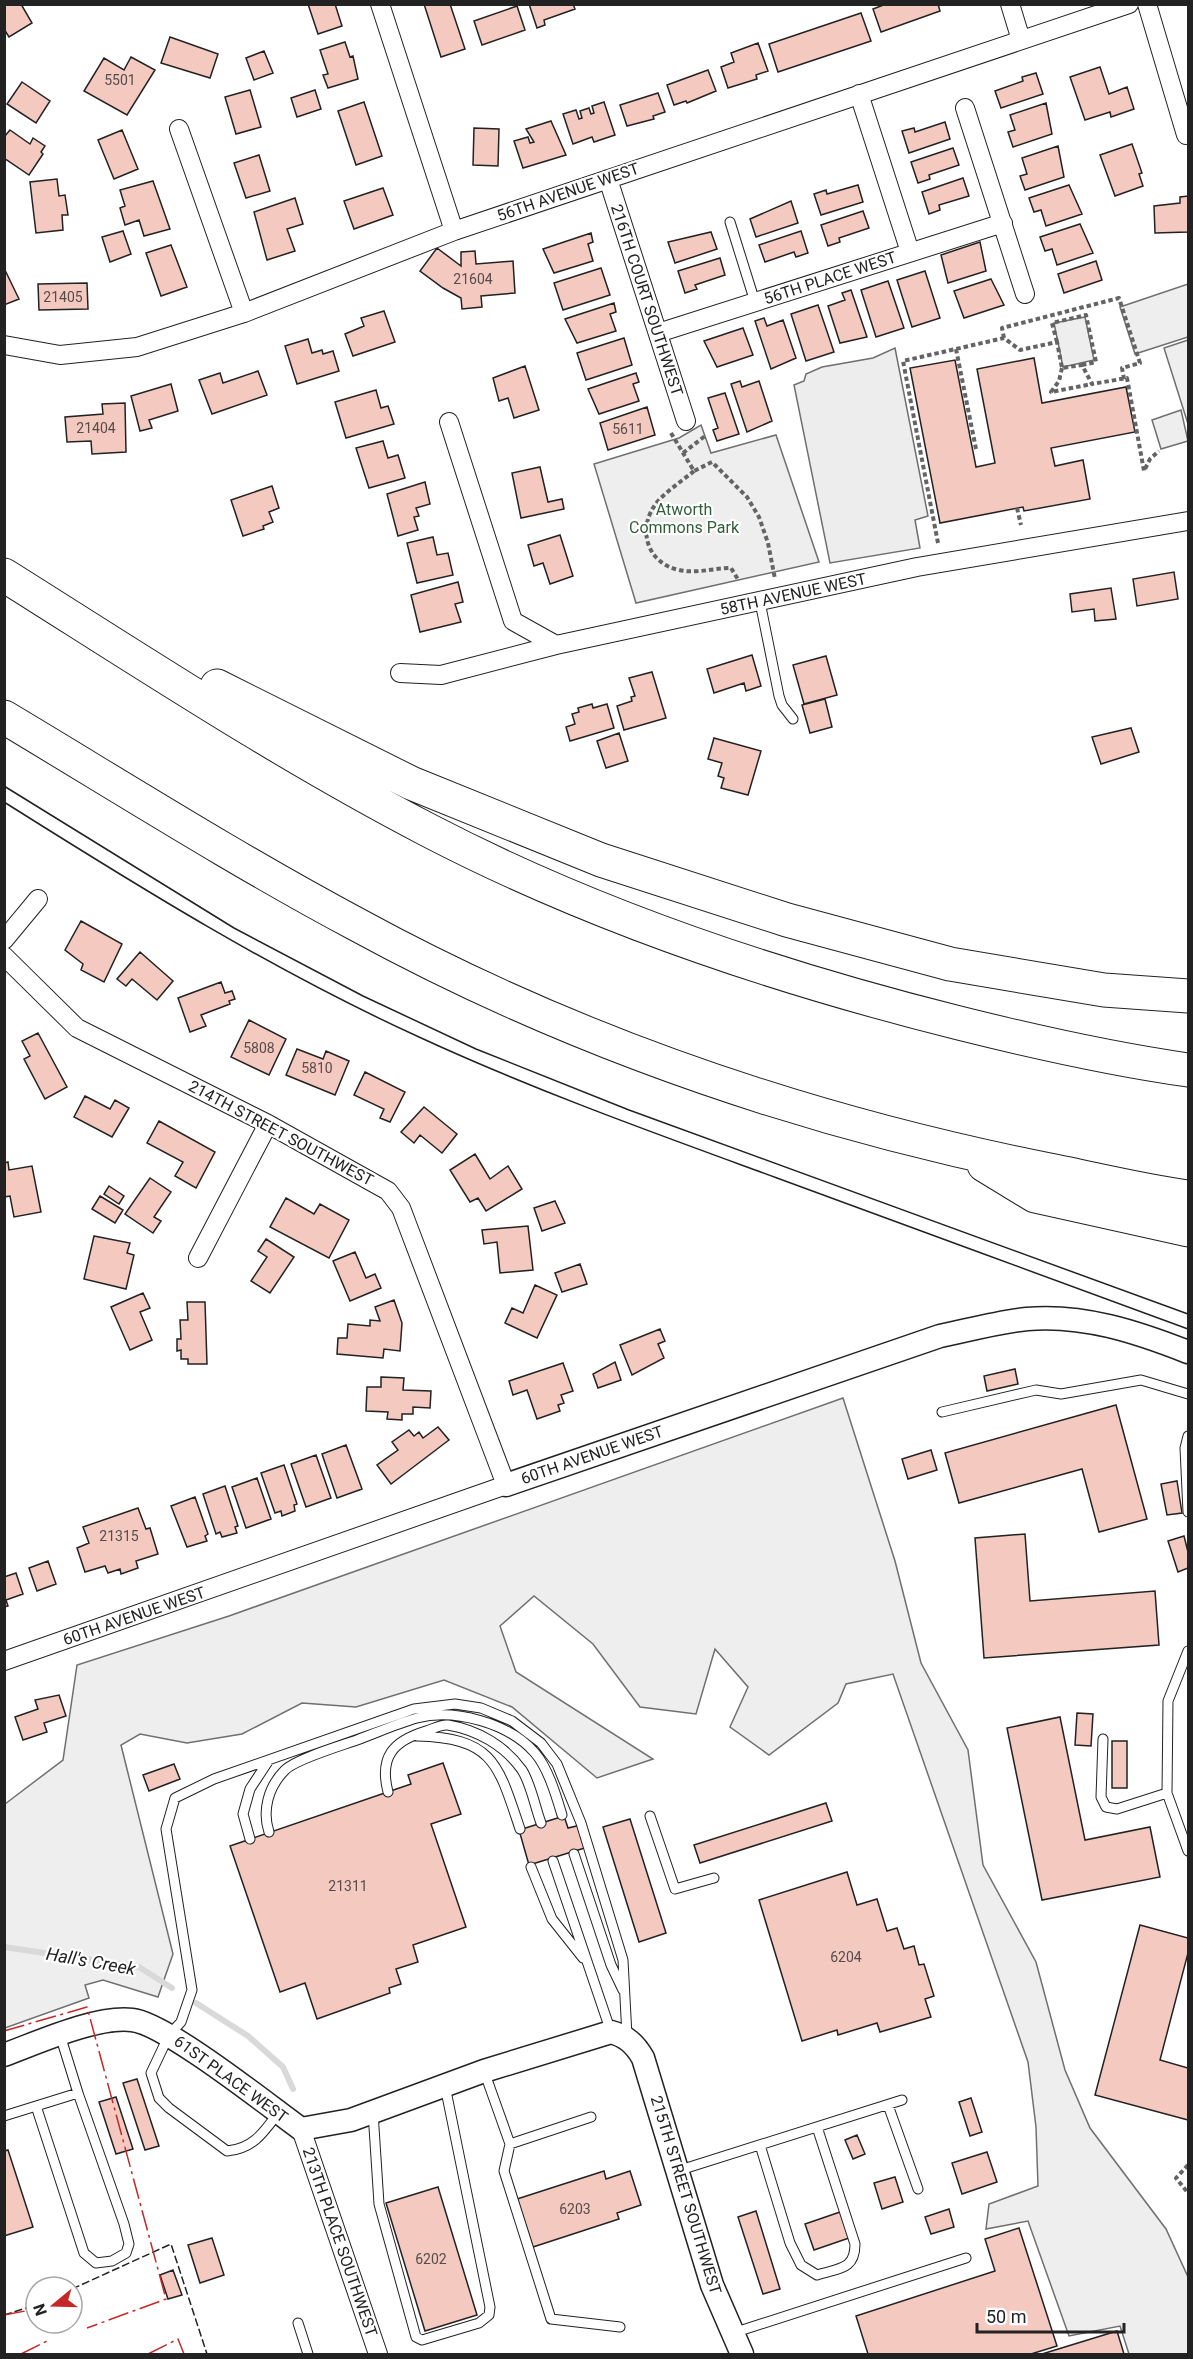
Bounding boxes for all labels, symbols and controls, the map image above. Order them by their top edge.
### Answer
house number: 5501 [104,72,136,88]
street label: 56TH AVENUE WEST [494,159,642,225]
street label: 216TH COURT SOUTHWEST [607,202,687,399]
street label: 56TH PLACE WEST [761,248,899,308]
house number: 21604 [453,271,493,287]
house number: 21405 [43,289,83,305]
house number: 21404 [76,420,116,436]
house number: 5611 [612,421,644,437]
park label: Atworth Commons Park [629,500,740,537]
street label: 58TH AVENUE WEST [718,569,868,619]
house number: 5808 [243,1040,275,1056]
house number: 5810 [301,1060,333,1076]
street label: 214TH STREET SOUTHWEST [185,1076,377,1190]
street label: 60TH AVENUE WEST [518,1422,666,1488]
house number: 21315 [99,1528,139,1544]
street label: 60TH AVENUE WEST [60,1583,208,1649]
house number: 21311 [328,1878,368,1894]
water label: Hall's Creek [45,1943,139,1979]
house number: 6204 [830,1949,862,1965]
street label: 61ST PLACE WEST [171,2031,292,2127]
street label: 215TH STREET SOUTHWEST [647,2093,725,2297]
street label: 213TH PLACE SOUTHWEST [299,2145,381,2339]
house number: 6203 [559,2201,591,2217]
house number: 6202 [415,2251,447,2267]
north arrow [24,2275,84,2335]
scale bar [977,2296,1124,2334]
text: N [29,2301,51,2318]
text: 50 m [986,2306,1026,2327]

